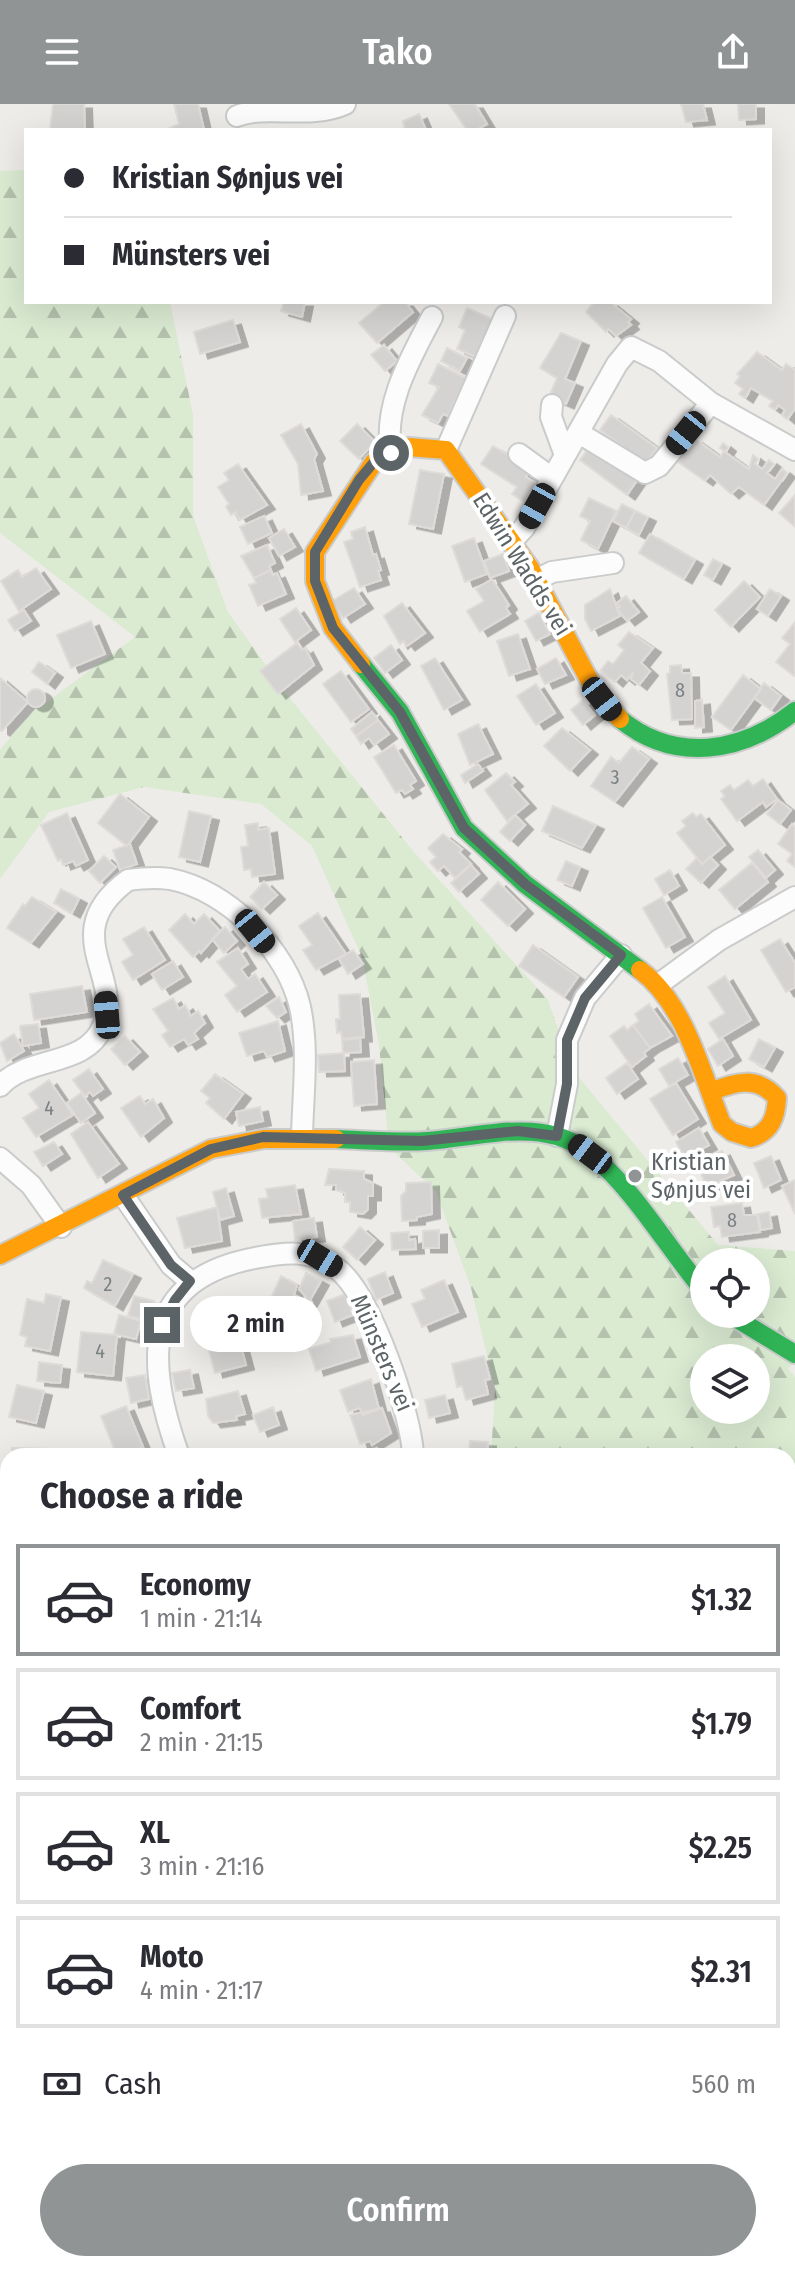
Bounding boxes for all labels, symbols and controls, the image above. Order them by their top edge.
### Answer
icon: menu [40,30,84,74]
text: Tako [362,30,433,74]
icon: share [711,30,755,74]
text: Kristian Sønjus vei [112,160,343,196]
text: Münsters vei [112,237,270,273]
car [662,407,710,459]
route start [373,435,409,471]
car [515,479,559,533]
street label: Edwin Wadds vei [467,488,577,640]
car [578,673,626,725]
house number: 8 [675,678,685,702]
house number: 3 [610,765,620,789]
car [231,905,279,957]
car [93,990,121,1040]
house number: 4 [44,1096,54,1120]
car [564,1130,616,1178]
place label: Kristian Sønjus vei [651,1148,751,1204]
marker: Kristian Sønjus vei [626,1167,644,1185]
house number: 8 [727,1208,737,1232]
car [293,1235,347,1281]
map controls [690,1248,770,1424]
button: locate [690,1248,770,1328]
house number: 2 [104,1272,113,1296]
street label: Münsters vei [345,1290,419,1416]
callout: 2 min [190,1297,322,1353]
route end [144,1307,180,1343]
text: 2 min [227,1308,285,1339]
house number: 4 [95,1339,105,1363]
button: layers [690,1344,770,1424]
text: Choose a ride [40,1474,243,1518]
icon: car [44,1564,116,1636]
text: Economy [140,1567,251,1603]
text: $1.32 [691,1582,752,1618]
text: 1 min · 21:14 [140,1603,262,1634]
icon: car [44,1688,116,1760]
text: Comfort [140,1691,241,1727]
text: $1.79 [691,1706,752,1742]
text: 2 min · 21:15 [140,1727,263,1758]
icon: car [44,1812,116,1884]
text: XL [140,1815,170,1851]
text: $2.25 [689,1830,752,1866]
text: 3 min · 21:16 [140,1851,264,1882]
icon: car [44,1936,116,2008]
text: Moto [140,1939,204,1975]
text: $2.31 [691,1954,752,1990]
text: 4 min · 21:17 [140,1975,263,2006]
icon: cash [40,2062,84,2106]
text: Cash [104,2066,162,2102]
text: 560 m [692,2069,756,2100]
button: Confirm [40,2164,756,2256]

